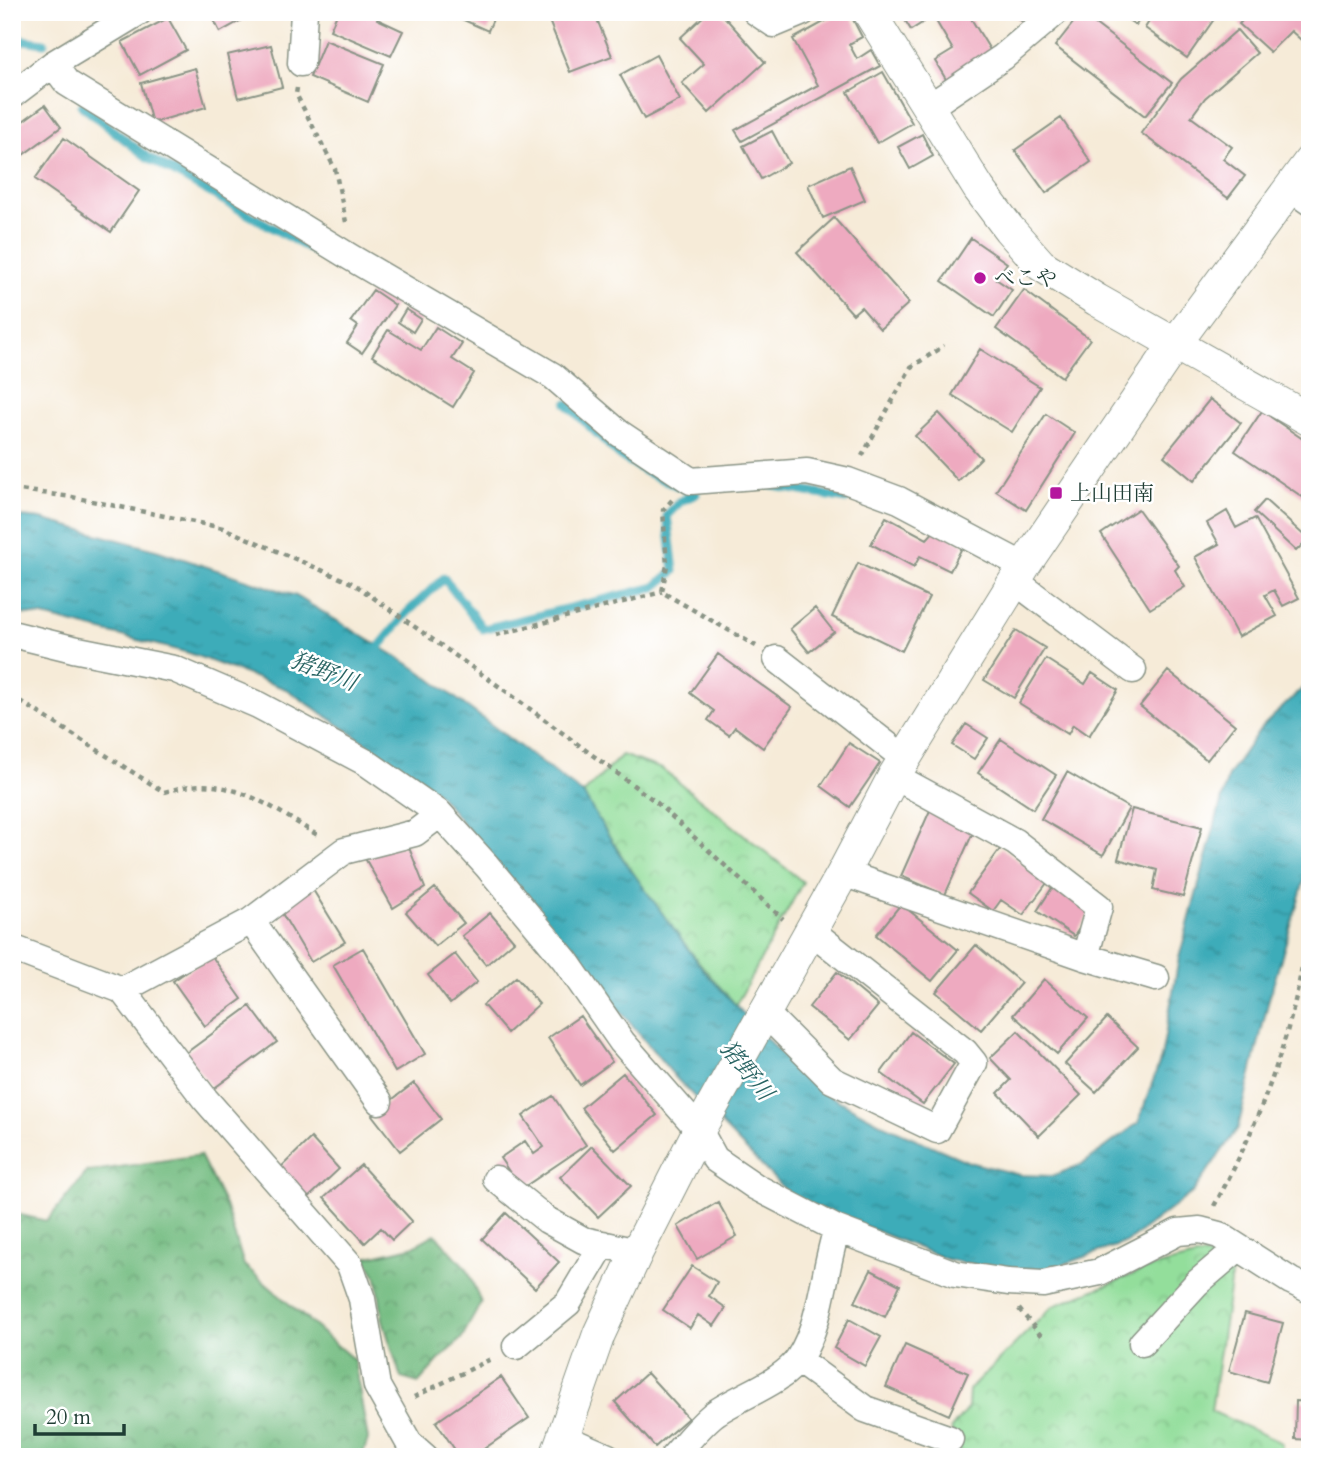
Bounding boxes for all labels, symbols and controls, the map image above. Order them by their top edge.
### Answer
place label: べこや [994,264,1057,293]
marker: べこや [972,270,988,286]
place label: 上山田南 [1070,479,1154,508]
marker: 上山田南 [1048,485,1064,501]
water label: 猪野川 [286,645,364,699]
water label: 猪野川 [713,1034,782,1109]
scale bar [35,1392,124,1436]
text: 20 m [46,1403,91,1432]

